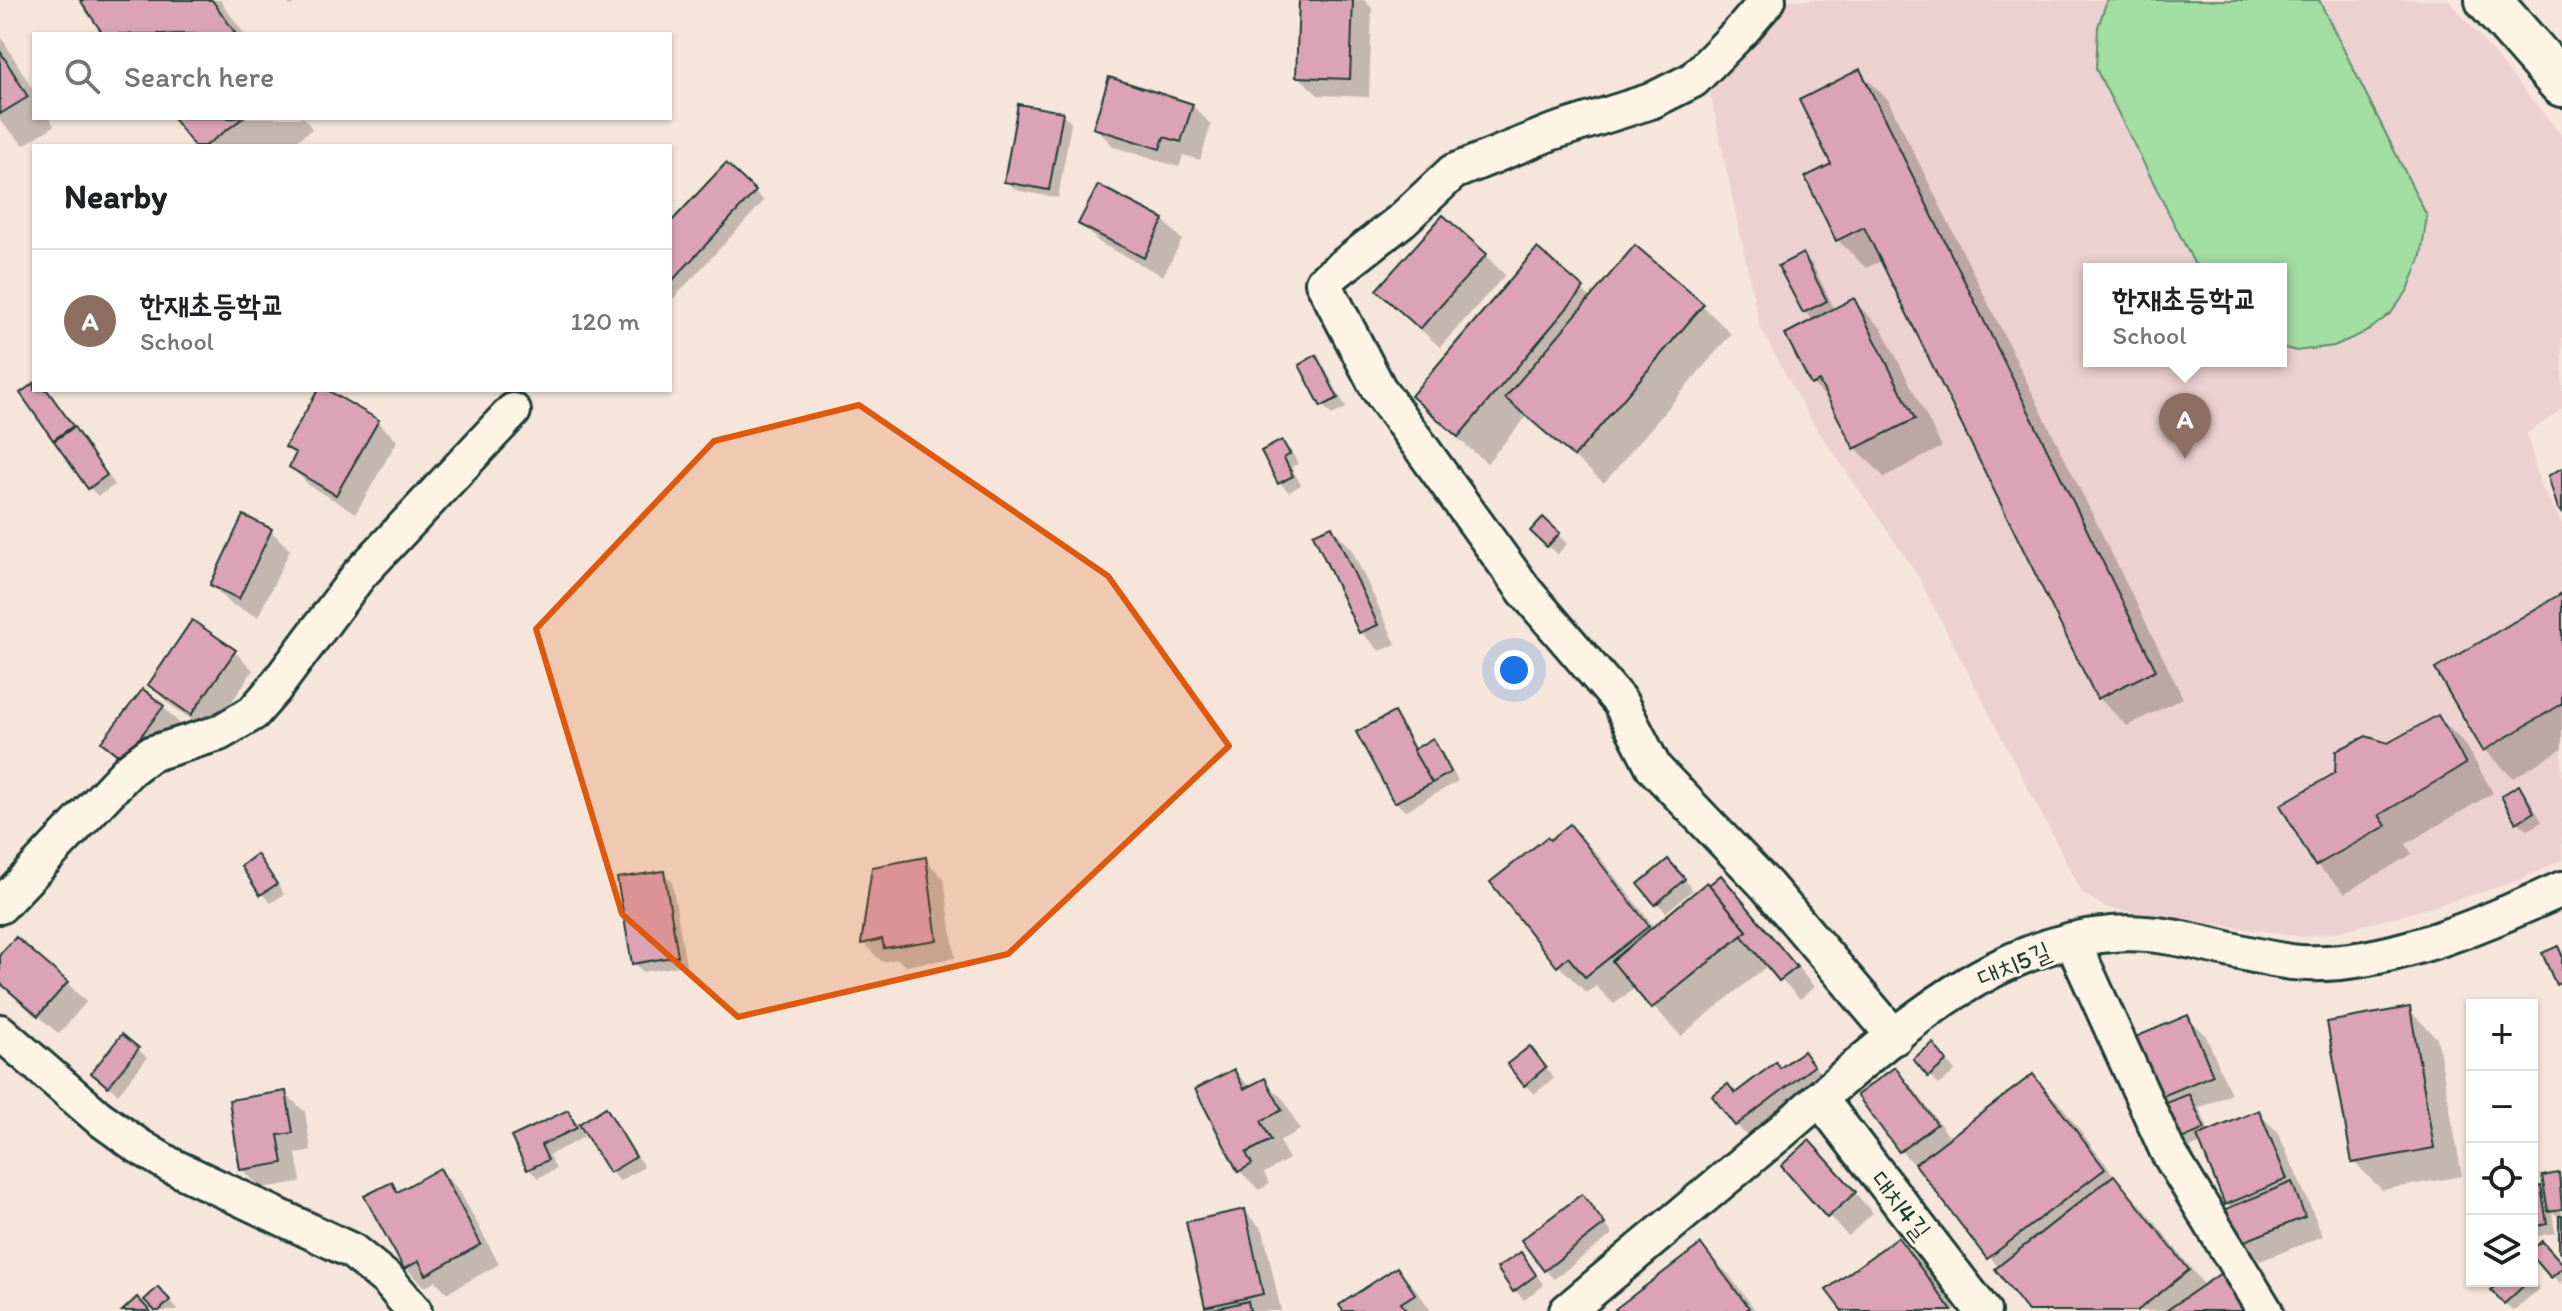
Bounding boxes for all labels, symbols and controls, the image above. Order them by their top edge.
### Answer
search box [32,32,672,120]
icon: search [60,54,104,98]
text: Search here [124,58,274,95]
text: Nearby [64,176,167,217]
popup [2083,263,2287,367]
text: 한재초등학교 [2113,280,2257,317]
text: 한재초등학교 [140,286,285,323]
text: A [82,305,98,337]
text: 120 m [571,305,640,337]
text: School [2113,319,2187,351]
text: School [140,325,214,357]
pin: A [2159,393,2211,459]
your location [1494,650,1534,690]
street label: 대치5길 [1973,934,2055,994]
map controls [2466,999,2538,1287]
button: + [2466,999,2538,1071]
button: − [2466,1071,2538,1143]
button: locate [2466,1143,2538,1215]
street label: 대치4길 [1864,1164,1938,1246]
button: layers [2466,1215,2538,1287]

